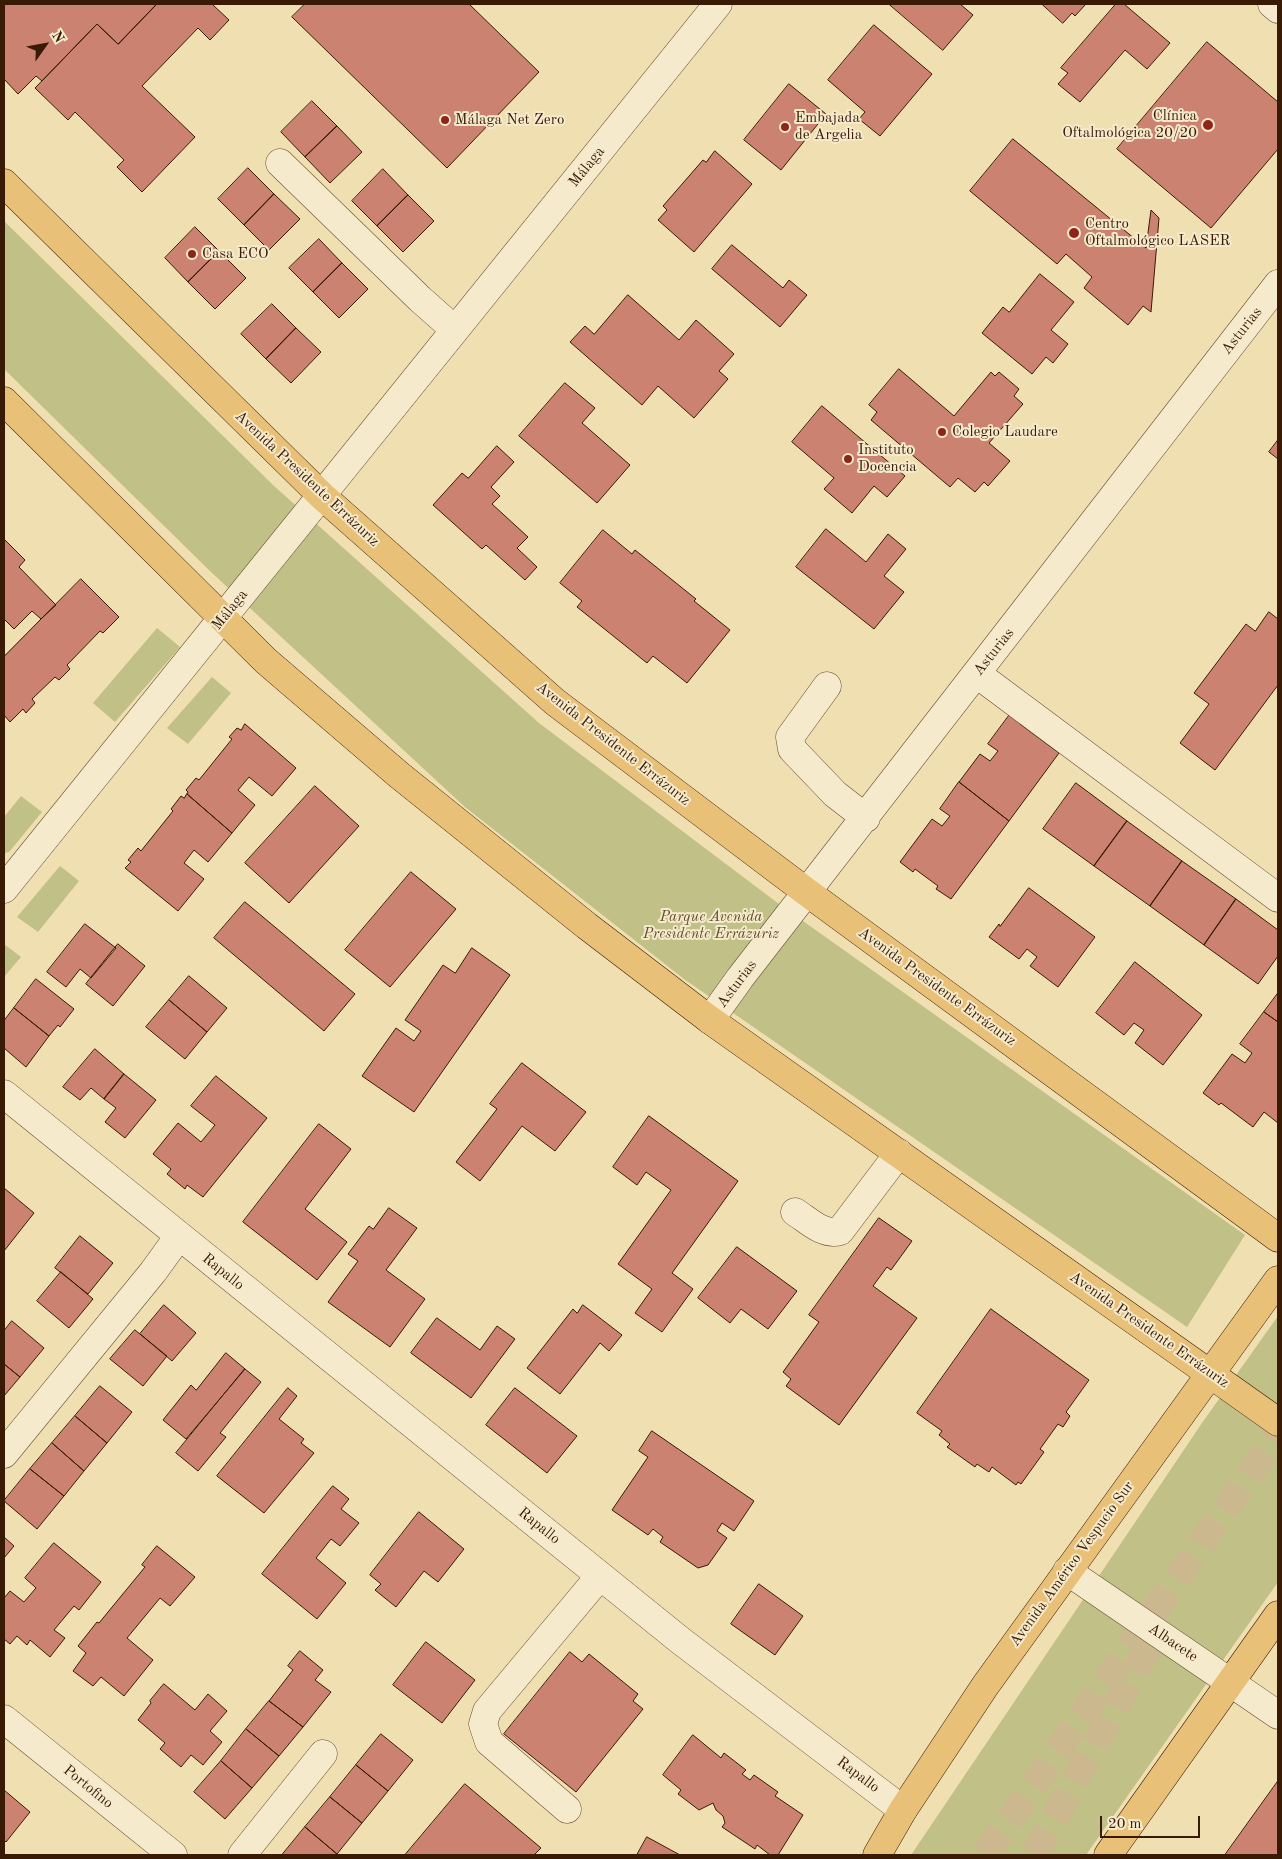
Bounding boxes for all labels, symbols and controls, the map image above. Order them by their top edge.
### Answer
north arrow [20,20,70,70]
text: N [49,29,66,45]
place label: Clínica Oftalmológica 20/20 [1062,107,1197,142]
place label: Embajada de Argelia [795,109,862,144]
place label: Málaga Net Zero [455,111,564,129]
marker: Málaga Net Zero [439,114,451,126]
marker: Clínica Oftalmológica 20/20 [1201,118,1215,132]
marker: Embajada de Argelia [779,121,791,133]
street label: Málaga [565,143,609,191]
place label: Centro Oftalmológico LASER [1085,215,1230,250]
marker: Centro Oftalmológico LASER [1067,226,1081,240]
place label: Casa ECO [202,245,268,263]
marker: Casa ECO [186,248,198,260]
street label: Asturias [1218,304,1266,358]
street label: Avenida Presidente Errázuriz [231,407,383,551]
place label: Colegio Laudare [952,423,1058,441]
marker: Colegio Laudare [936,426,948,438]
place label: Instituto Docencia [858,441,917,476]
marker: Instituto Docencia [842,453,854,465]
street label: Málaga [208,586,252,634]
street label: Asturias [970,625,1018,679]
street label: Avenida Presidente Errázuriz [532,678,694,810]
park label: Parque Avenida Presidente Errázuriz [643,908,779,943]
street label: Avenida Presidente Errázuriz [855,924,1019,1050]
street label: Asturias [713,956,761,1012]
street label: Rapallo [198,1250,248,1294]
street label: Avenida Presidente Errázuriz [1066,1268,1232,1392]
street label: Avenida Américo Vespucio Sur [1006,1478,1138,1650]
street label: Rapallo [514,1504,564,1548]
street label: Albacete [1145,1620,1201,1666]
street label: Rapallo [833,1753,883,1797]
street label: Portofino [59,1761,117,1813]
scale bar [1102,1806,1202,1838]
text: 20 m [1108,1817,1142,1832]

